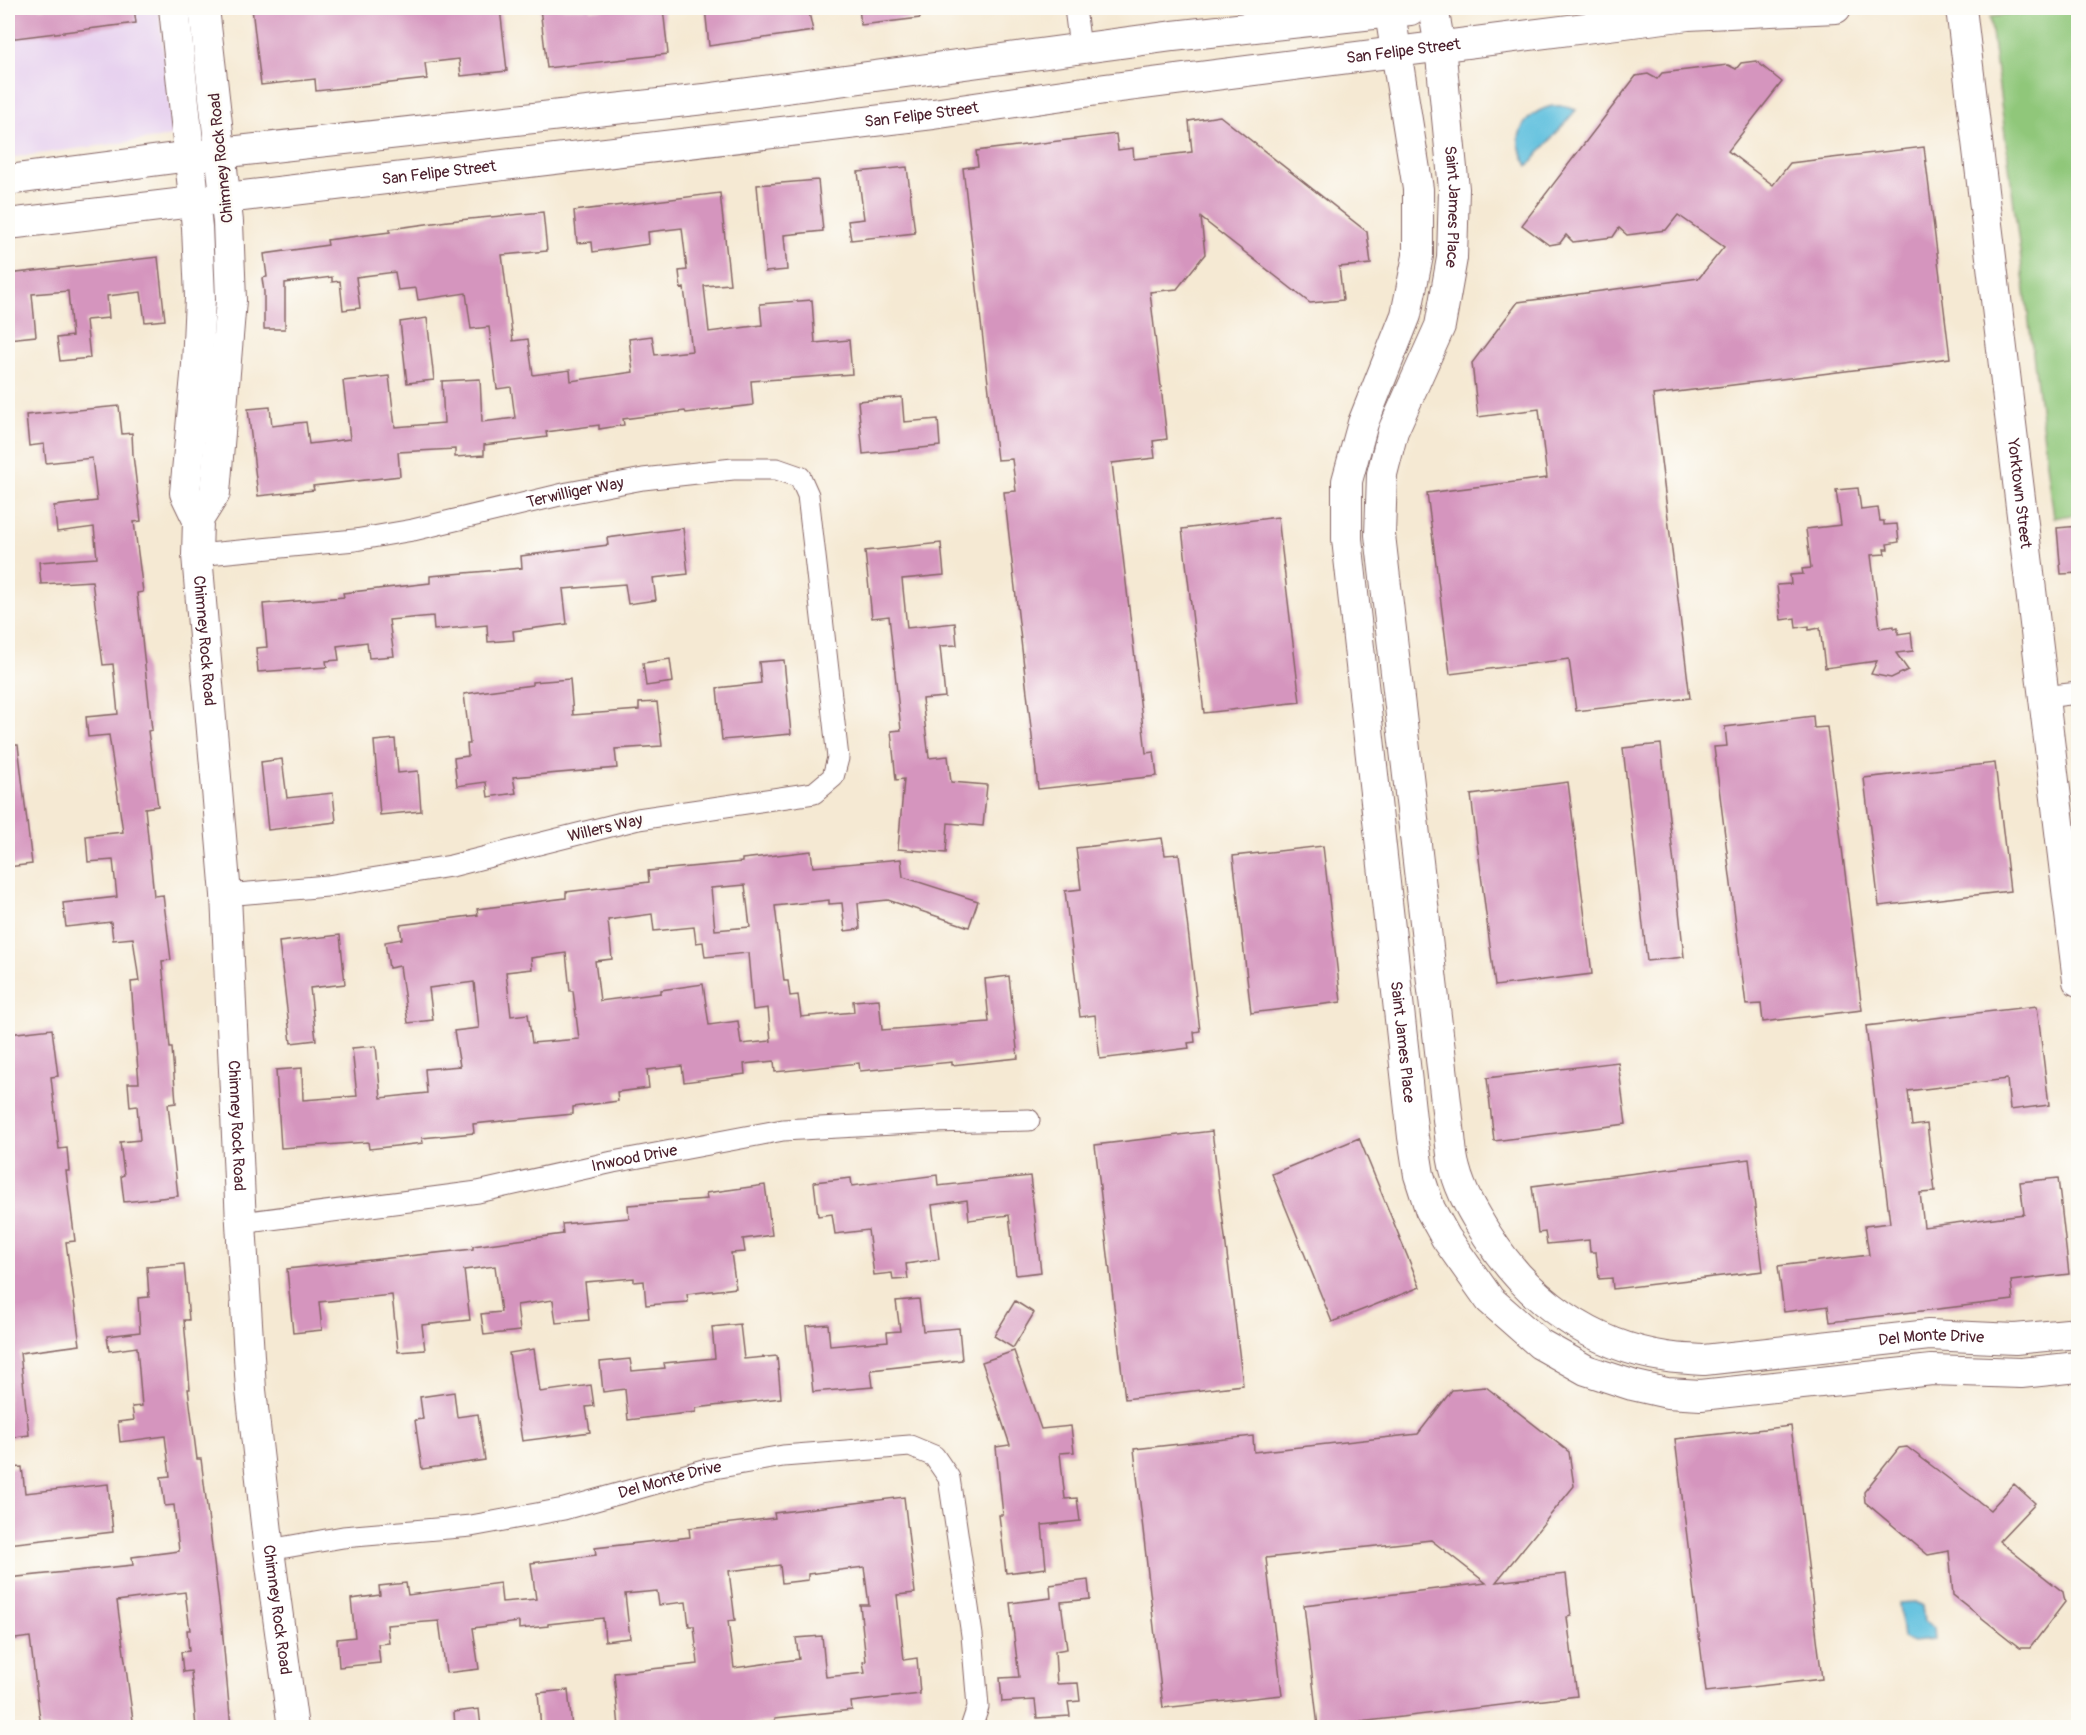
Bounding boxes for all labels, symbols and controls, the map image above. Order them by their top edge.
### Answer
street label: San Felipe Street [1345,34,1462,68]
street label: Chimney Rock Road [204,92,238,224]
street label: San Felipe Street [863,97,980,132]
street label: Saint James Place [1440,145,1464,270]
street label: San Felipe Street [381,156,498,189]
street label: Yorktown Street [2003,436,2036,550]
street label: Terwilliger Way [525,473,626,513]
street label: Chimney Rock Road [189,575,220,707]
street label: Willers Way [566,810,645,846]
street label: Saint James Place [1386,980,1419,1104]
street label: Chimney Rock Road [224,1060,250,1191]
street label: Inwood Drive [589,1140,679,1177]
street label: Del Monte Drive [1877,1325,1985,1351]
street label: Del Monte Drive [616,1457,723,1503]
street label: Chimney Rock Road [258,1544,296,1676]

